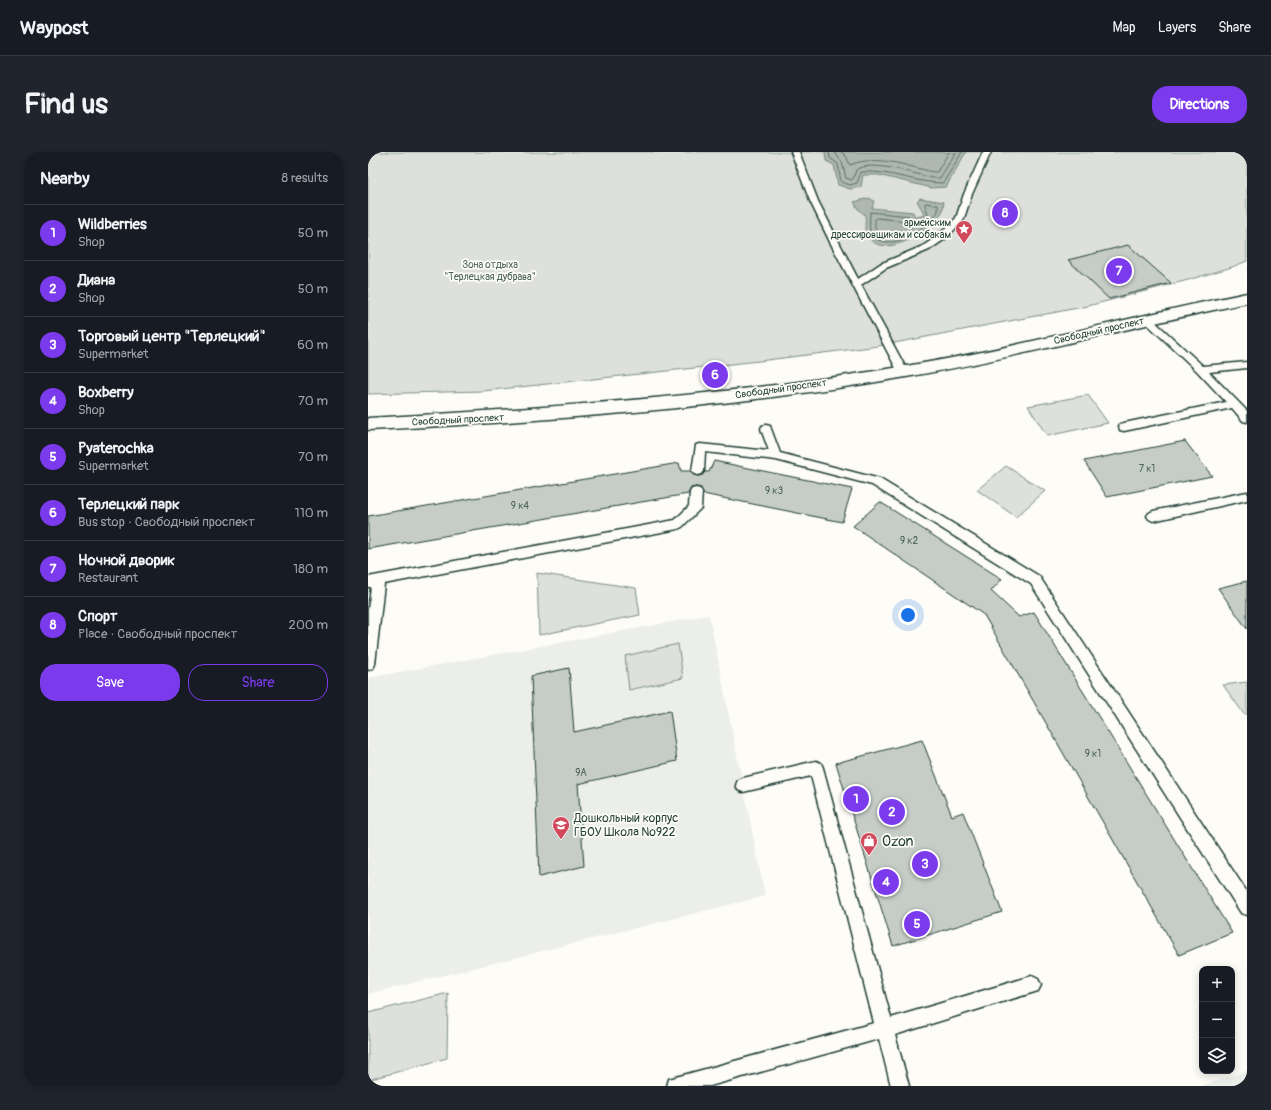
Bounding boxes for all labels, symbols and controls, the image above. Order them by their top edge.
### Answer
text: Waypost [20,16,89,40]
text: Map [1113,19,1136,36]
text: Layers [1158,19,1196,36]
text: Share [1218,19,1251,36]
button: Directions [1152,86,1247,123]
text: Find us [24,87,108,122]
text: Nearby [40,168,89,189]
text: 8 results [282,170,328,186]
pin: 8 [992,198,1018,228]
text: Wildberries [78,215,147,234]
place label: армейским дрессировщикам и собакам [831,217,951,241]
place icon: армейским дрессировщикам и собакам [954,219,974,244]
text: 1 [50,225,56,241]
text: 50 m [298,225,328,241]
text: Shop [78,234,105,250]
pin: 7 [1106,256,1132,286]
park label: Зона отдыха "Терлецкая дубрава" [444,259,536,283]
text: Диана [78,271,115,290]
text: 2 [49,281,57,297]
text: 50 m [298,281,328,297]
text: Shop [78,290,105,306]
street label: Свободный проспект [1053,315,1145,347]
text: Торговый центр "Терлецкий" [78,327,266,346]
text: 3 [49,337,57,353]
text: 60 m [297,337,328,353]
text: Supermarket [78,346,149,362]
pin: 6 [702,360,728,390]
street label: Свободный проспект [734,377,828,401]
text: Boxberry [78,383,134,402]
text: 4 [49,393,57,409]
text: 70 m [298,393,328,409]
text: Shop [78,402,105,418]
street label: Свободный проспект [412,412,504,428]
text: Pyaterochka [78,439,154,458]
text: 5 [49,449,57,465]
text: 70 m [298,449,328,465]
text: Supermarket [78,458,149,474]
house number: 7 к1 [1139,463,1155,475]
house number: 9 к3 [765,485,783,497]
text: Терлецкий парк [78,495,180,514]
house number: 9 к4 [511,500,529,512]
text: 6 [49,505,57,521]
text: 110 m [295,505,328,521]
text: Bus stop · Свободный проспект [78,514,255,530]
house number: 9 к2 [900,535,918,547]
text: Ночной дворик [78,551,175,570]
text: 7 [50,561,56,577]
text: 180 m [293,561,328,577]
text: Restaurant [78,570,138,586]
your location [898,605,918,625]
text: Спорт [78,607,118,626]
text: 8 [50,617,56,633]
text: 200 m [289,617,328,633]
text: Place · Свободный проспект [78,626,237,642]
button: Save [40,664,180,701]
button: Share [188,664,328,701]
house number: 9 к1 [1085,748,1101,760]
house number: 9А [575,767,587,779]
pin: 1 [843,784,869,814]
pin: 2 [879,797,905,827]
place label: Дошкольный корпус ГБОУ Школа №922 [573,811,678,840]
school or university icon: Дошкольный корпус ГБОУ Школа №922 [551,815,571,840]
shop icon: Ozon [859,831,879,856]
place label: Ozon [882,833,914,850]
pin: 3 [912,849,938,879]
pin: 4 [873,867,899,897]
pin: 5 [904,909,930,939]
map controls [1199,966,1235,1074]
button: + [1199,966,1235,1002]
button: − [1199,1002,1235,1038]
button: layers [1199,1038,1235,1074]

